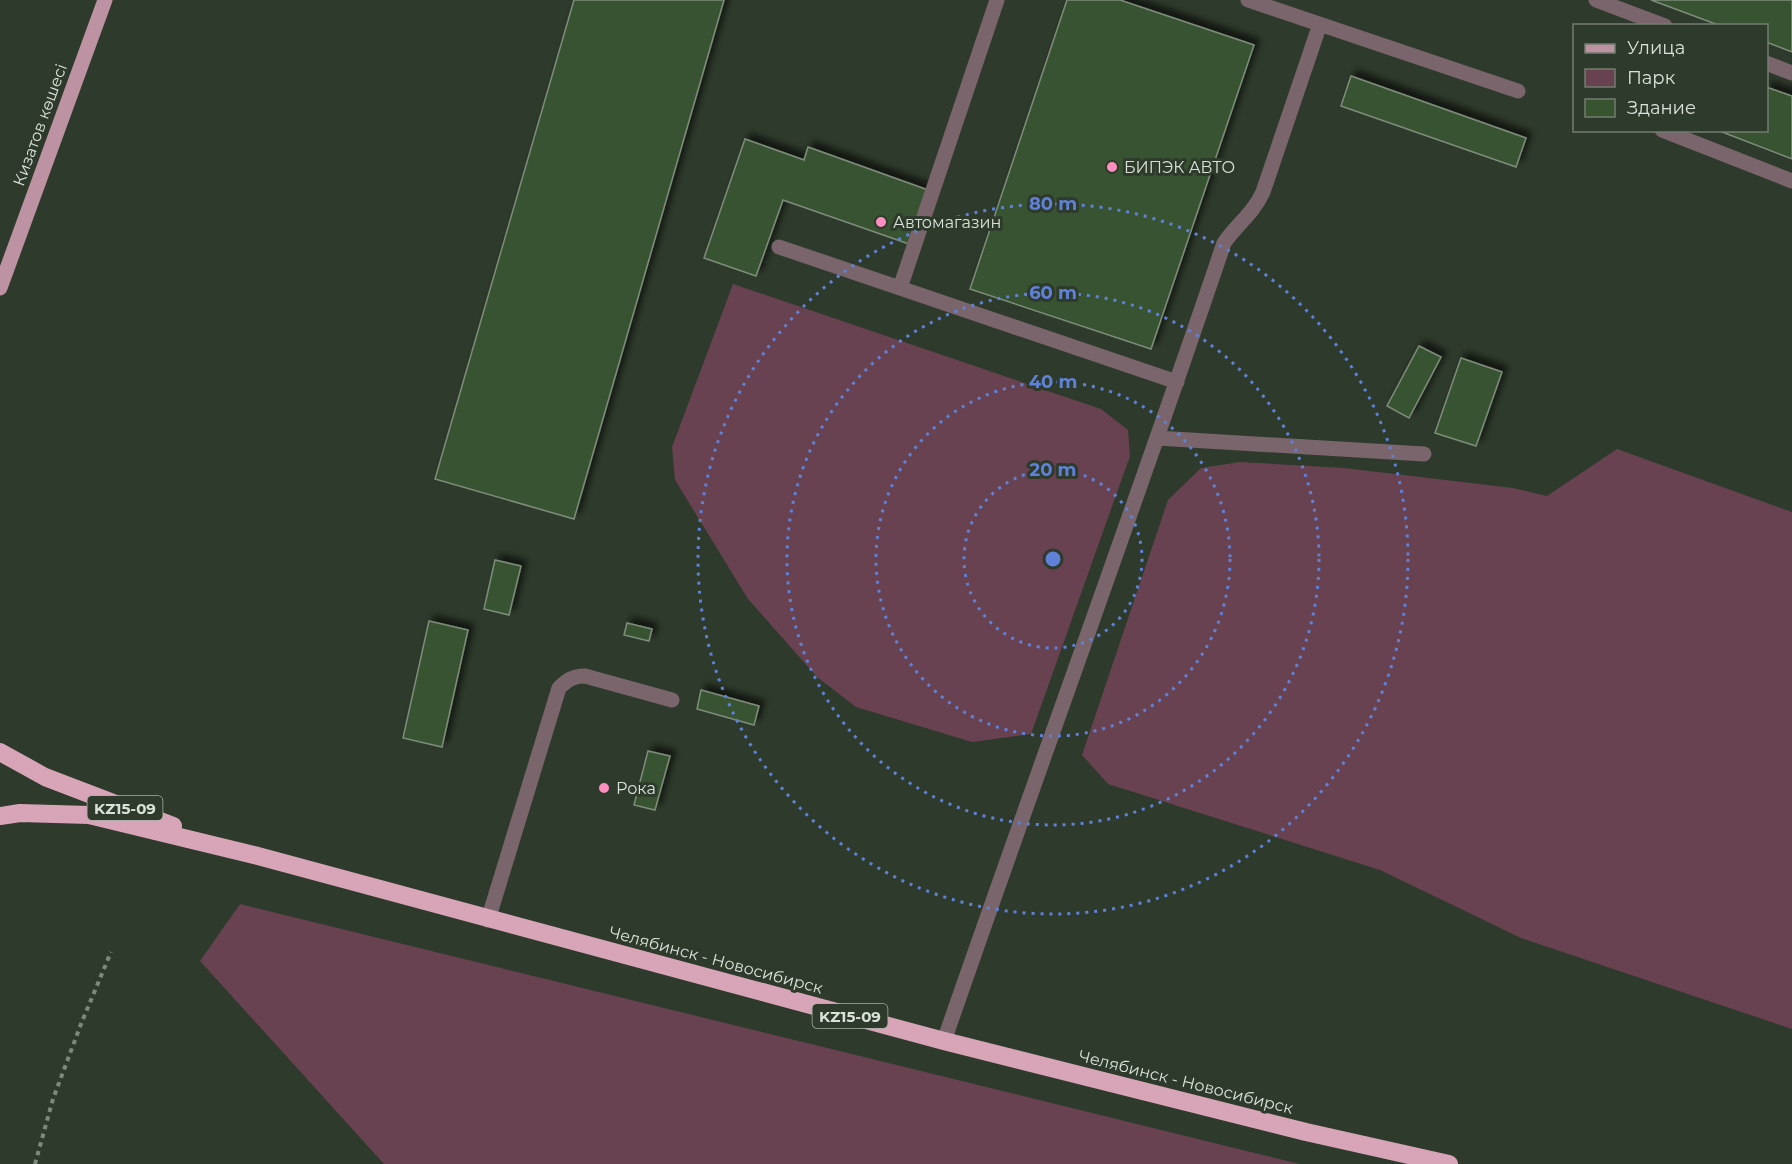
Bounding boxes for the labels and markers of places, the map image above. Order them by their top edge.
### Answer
place label: БИПЭК АВТО [1124,158,1235,177]
marker: БИПЭК АВТО [1105,160,1119,174]
place label: Автомагазин [893,213,1001,232]
marker: Автомагазин [874,215,888,229]
centre of rings [1043,549,1063,569]
place label: Рока [616,779,656,798]
marker: Рока [597,781,611,795]

